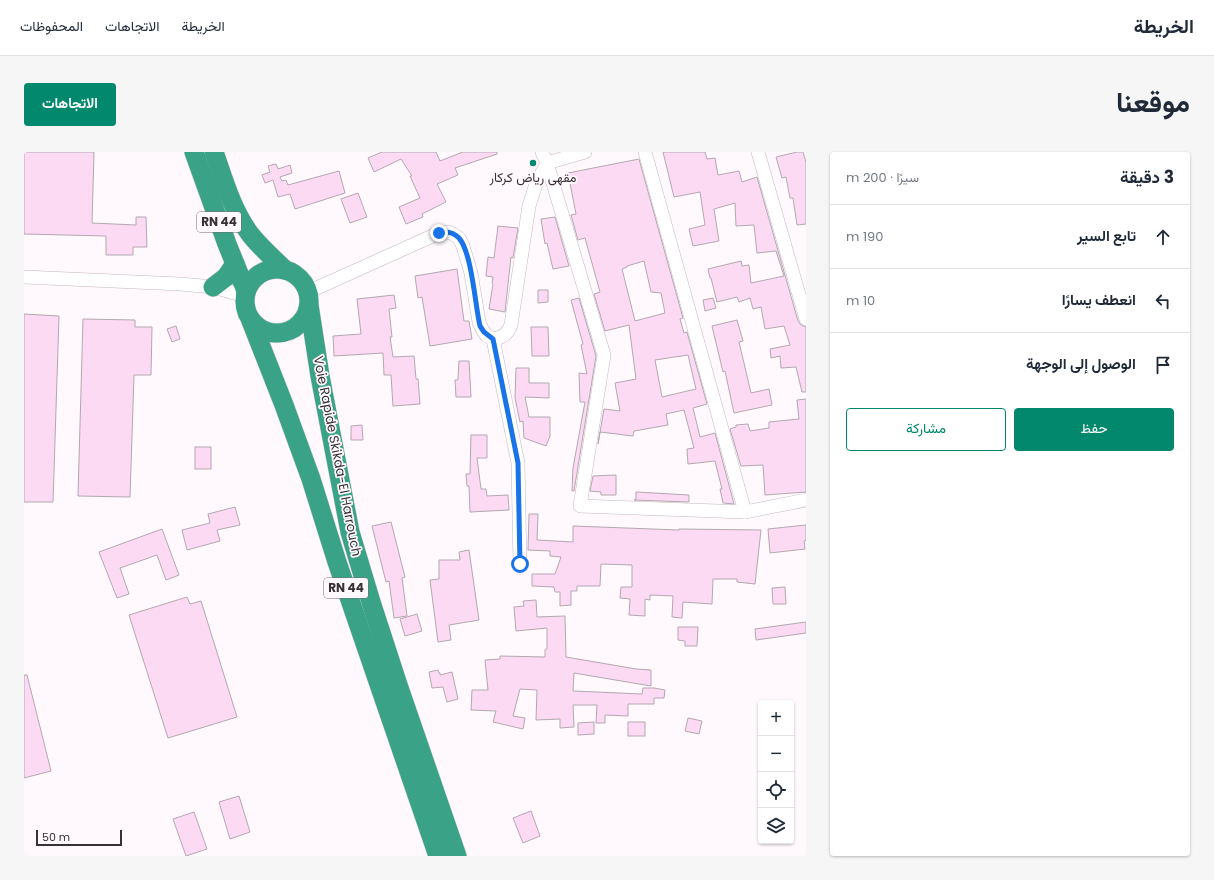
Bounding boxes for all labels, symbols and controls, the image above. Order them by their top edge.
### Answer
text: الخريطة [1134,13,1194,40]
text: المحفوظات [20,16,83,36]
text: الاتجاهات [105,16,159,36]
text: الخريطة [181,16,225,36]
button: الاتجاهات [24,83,116,126]
text: موقعنا [1116,83,1190,122]
marker: مقهى رياض كركار [528,158,538,168]
text: 3 دقيقة [1120,165,1174,189]
place label: مقهى رياض كركار [488,168,577,187]
text: سيرًا · 200 m [846,168,919,187]
road number: RN 44 [197,212,241,232]
route end [430,224,448,242]
text: تابع السير [1077,225,1136,246]
icon: ahead [1152,226,1174,248]
text: 190 m [846,227,883,246]
text: انعطف يسارًا [1062,289,1136,310]
icon: left [1152,290,1174,312]
text: 10 m [846,291,875,310]
text: الوصول إلى الوجهة [1026,353,1136,374]
street label: Voie Rapide Skikda-El Harrouch [309,354,366,558]
icon: arrive [1152,354,1174,376]
button: مشاركة [846,408,1006,451]
button: حفظ [1014,408,1174,451]
route start [511,555,529,573]
road number: RN 44 [324,578,368,598]
map controls [758,700,794,844]
button: + [758,700,794,736]
button: − [758,736,794,772]
button: locate [758,772,794,808]
button: layers [758,808,794,844]
scale bar [36,828,122,847]
text: 50 m [42,829,70,845]

